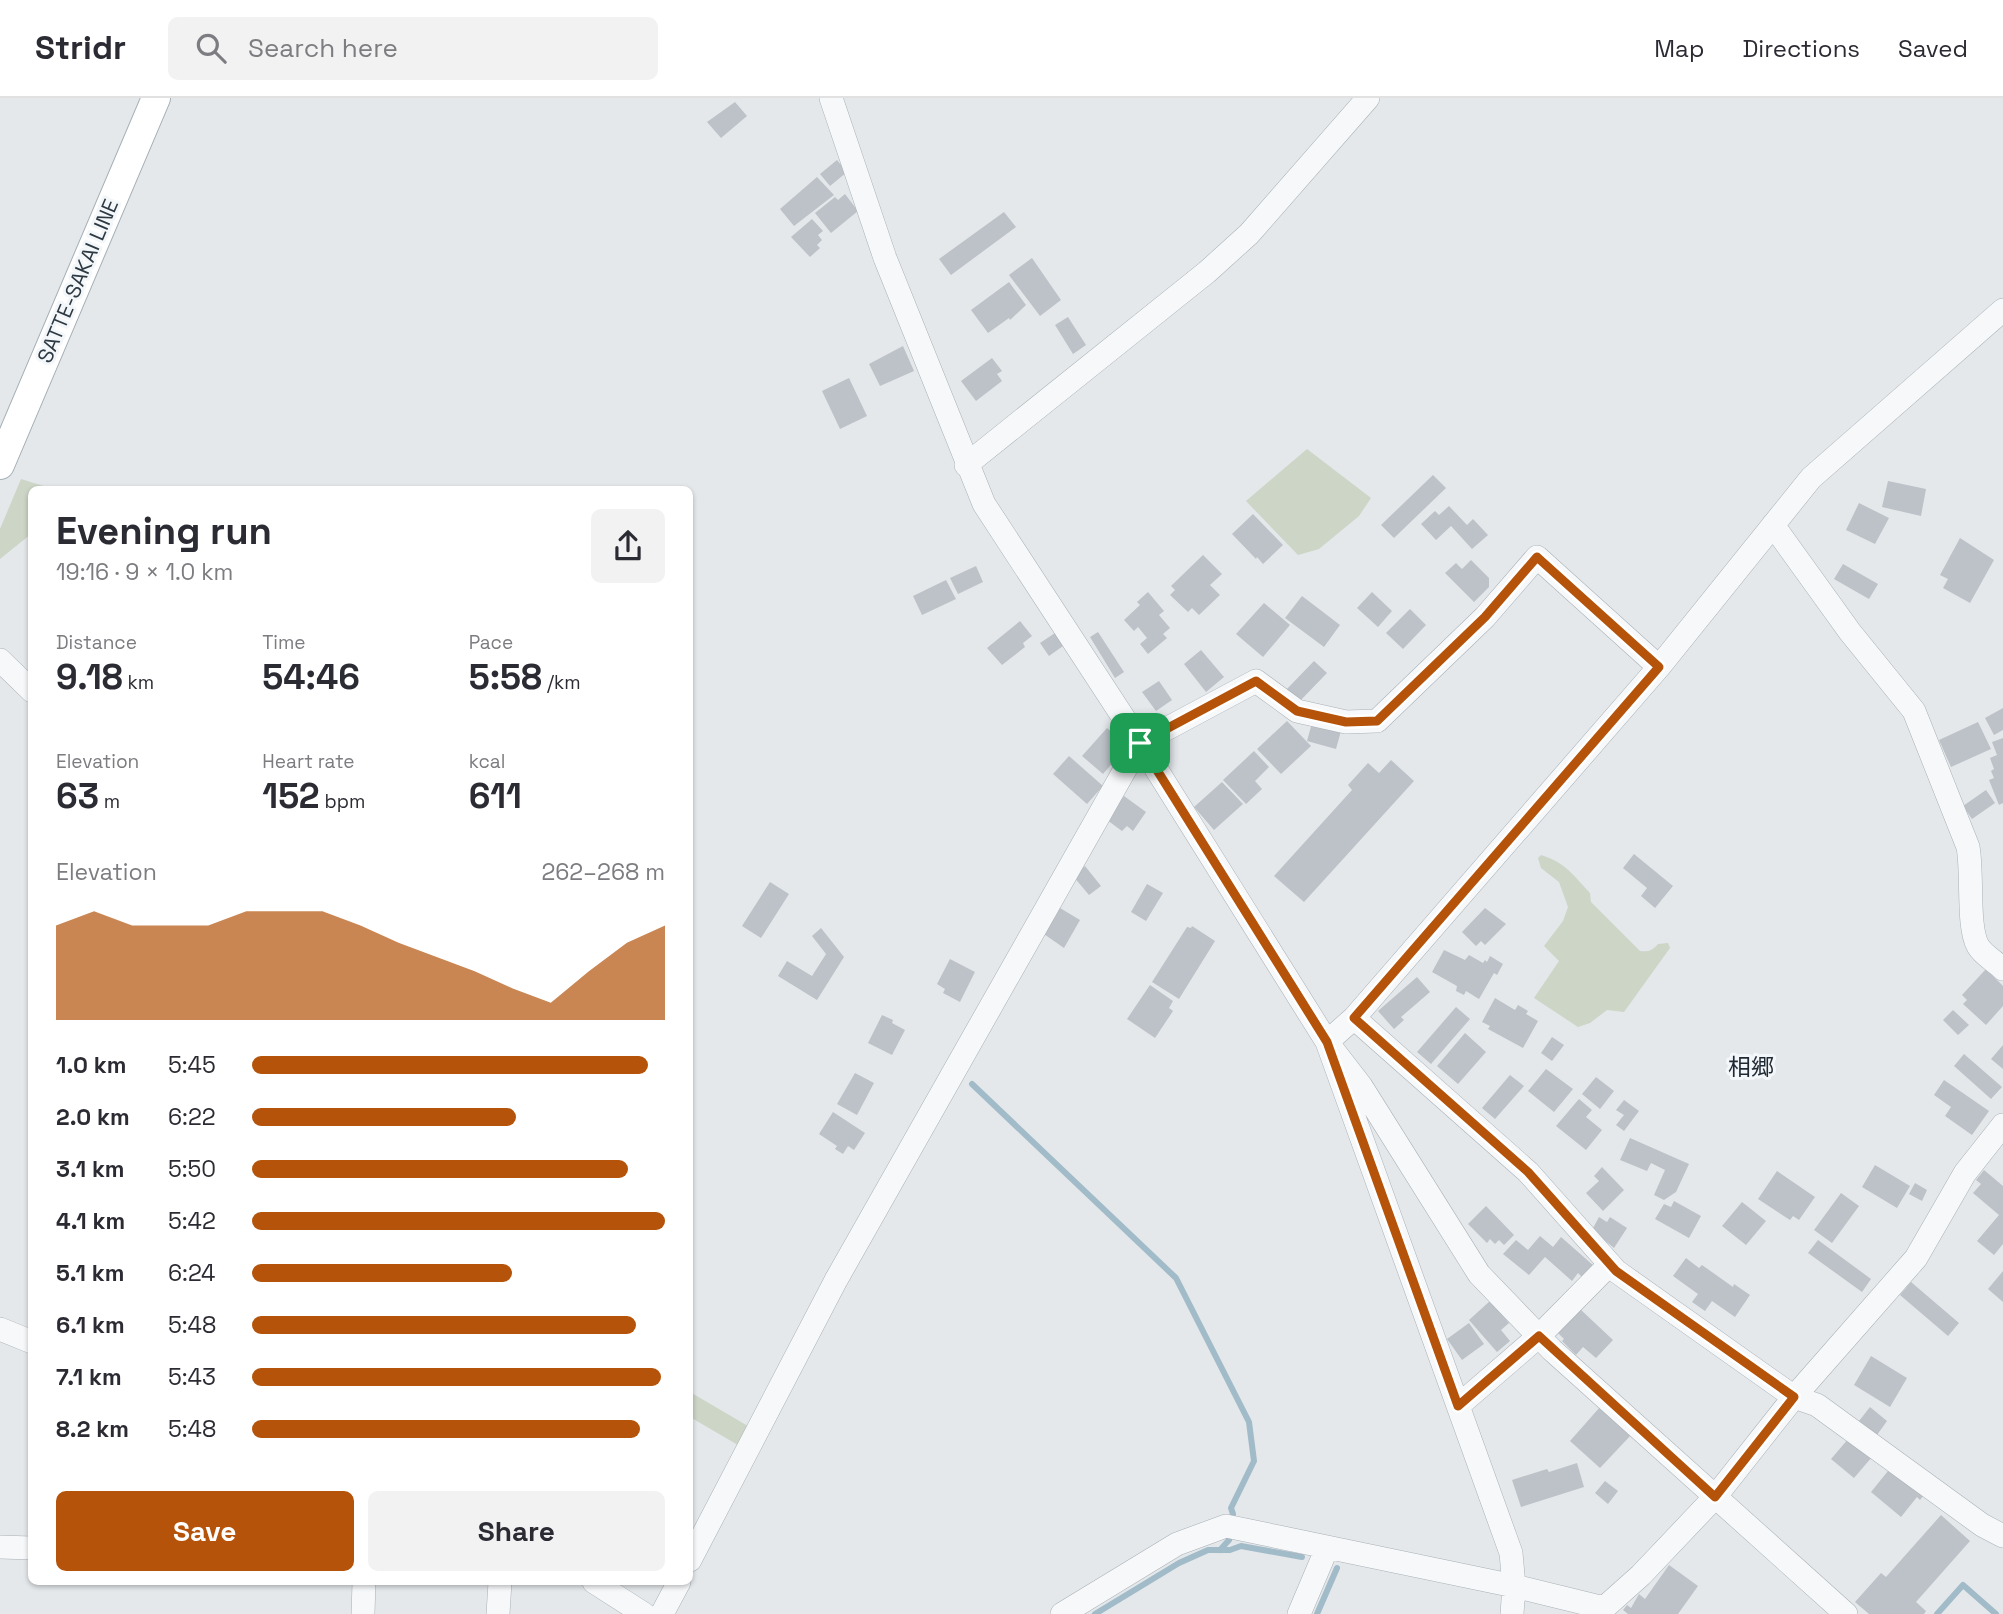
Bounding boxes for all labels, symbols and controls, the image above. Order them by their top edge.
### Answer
search box [168,17,658,80]
text: Stridr [35,27,126,69]
icon: search [192,29,230,67]
text: Search here [248,31,398,65]
text: Map [1654,33,1704,64]
text: Directions [1742,33,1860,64]
text: Saved [1898,33,1968,64]
street label: SATTE-SAKAI LINE [31,195,124,367]
text: Evening run [56,507,272,555]
button: share [591,509,665,583]
text: 19:16 · 9 × 1.0 km [56,557,233,587]
text: Distance [56,630,137,655]
text: Time [262,630,306,655]
text: Pace [469,630,513,655]
text: 9.18 [56,655,123,699]
text: 54:46 [262,655,360,699]
text: 5:58 [469,655,542,699]
text: km [123,670,154,695]
text: /km [542,670,581,695]
pin [1110,713,1170,773]
icon: arrive [1121,724,1159,762]
text: Elevation [56,749,139,774]
text: Heart rate [262,749,355,774]
text: kcal [469,749,505,774]
text: 63 [56,774,99,818]
text: 152 [262,774,320,818]
text: 611 [469,774,522,818]
text: m [99,789,120,814]
text: bpm [320,789,365,814]
text: Elevation [56,857,157,887]
text: 262–268 m [541,857,665,887]
text: 1.0 km [56,1050,126,1080]
text: 5:45 [168,1050,216,1080]
district label: 相郷 [1728,1052,1774,1082]
text: 2.0 km [56,1102,130,1132]
text: 6:22 [168,1102,216,1132]
text: 3.1 km [56,1154,125,1184]
text: 5:50 [168,1154,216,1184]
text: 4.1 km [56,1206,125,1236]
text: 5:42 [168,1206,216,1236]
text: 5.1 km [56,1258,124,1288]
text: 6:24 [168,1258,215,1288]
text: 6.1 km [56,1310,125,1340]
text: 5:48 [168,1310,216,1340]
text: 7.1 km [56,1362,122,1392]
text: 5:43 [168,1362,216,1392]
text: 8.2 km [56,1414,129,1444]
text: 5:48 [168,1414,216,1444]
button: Save [56,1491,354,1571]
button: Share [368,1491,665,1571]

